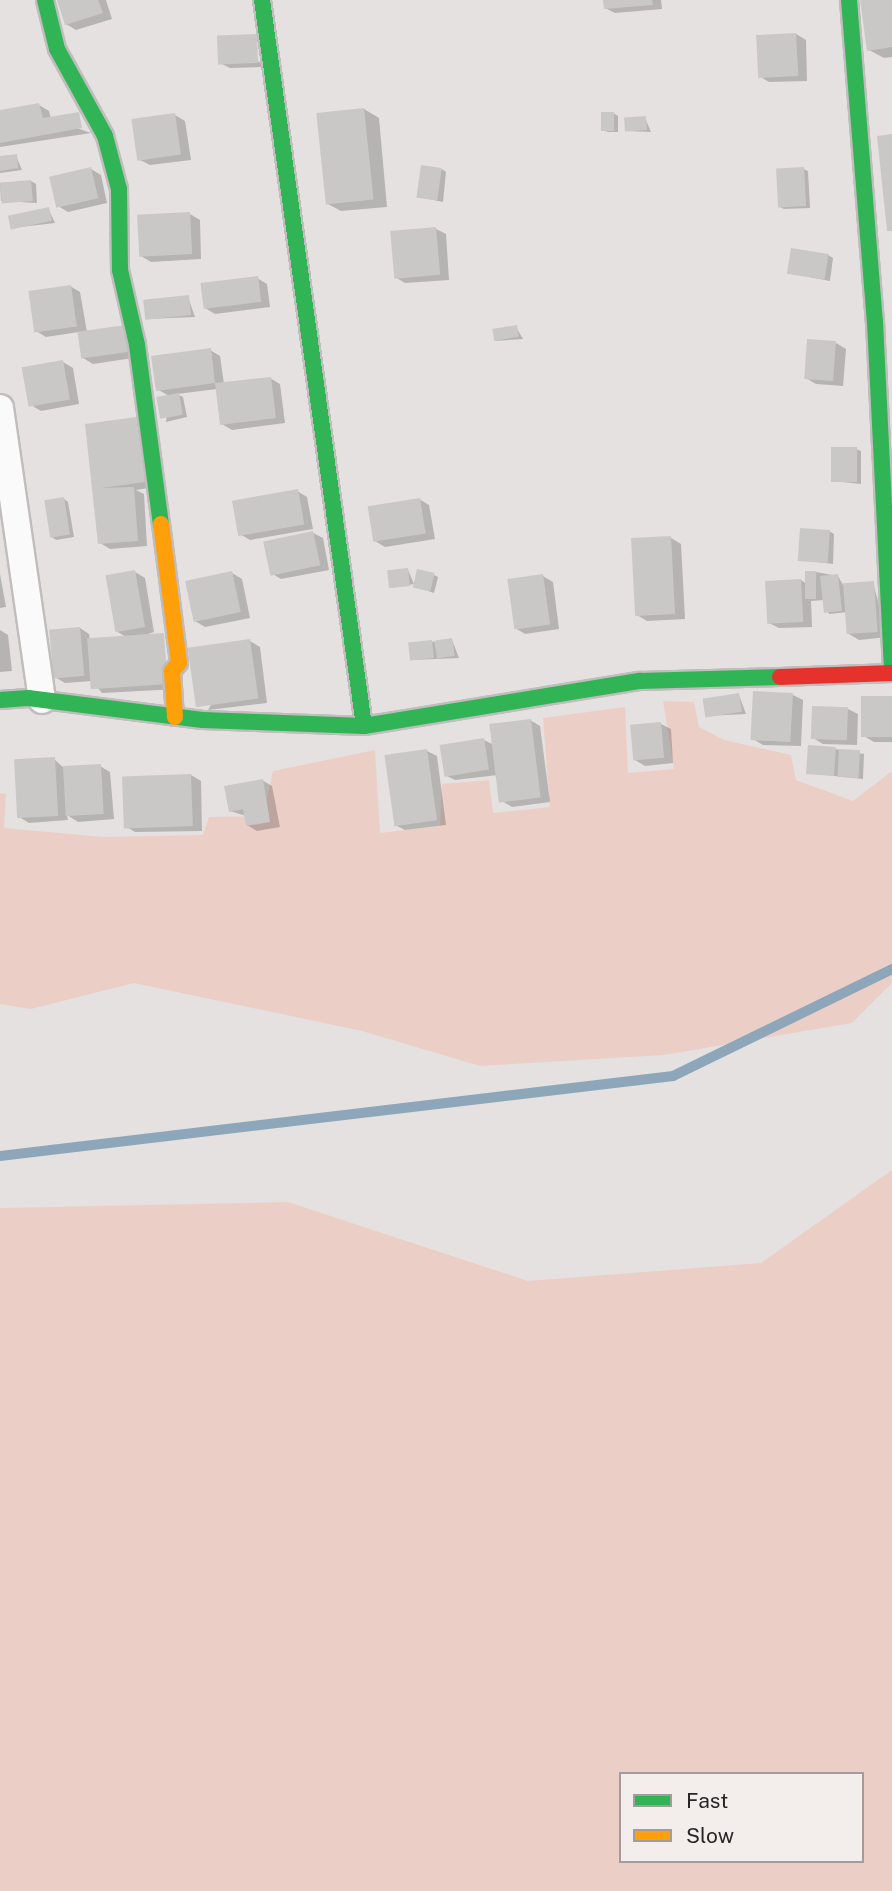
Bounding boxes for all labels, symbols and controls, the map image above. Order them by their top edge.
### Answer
legend [619,1772,864,1863]
text: Fast [686,1788,728,1813]
text: Slow [686,1823,734,1848]

